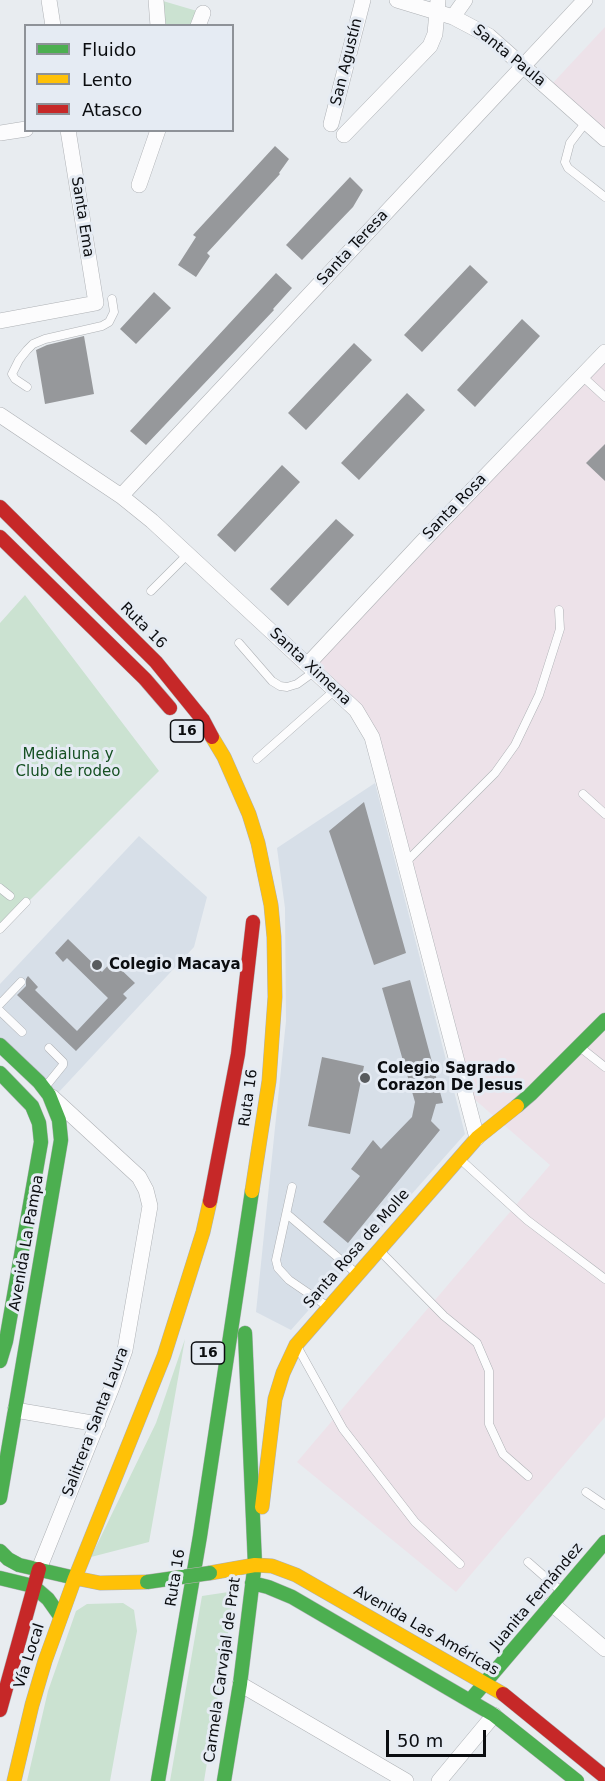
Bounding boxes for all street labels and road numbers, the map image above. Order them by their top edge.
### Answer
street label: San Agustín [327,16,367,108]
street label: Santa Paula [469,21,549,91]
street label: Santa Ema [67,175,97,259]
street label: Santa Teresa [314,207,392,289]
street label: Santa Rosa [419,471,491,543]
street label: Ruta 16 [116,599,170,653]
street label: Santa Ximena [265,625,355,709]
road number: 16 [170,720,204,742]
street label: Ruta 16 [236,1068,262,1128]
street label: Avenida La Pampa [6,1174,48,1312]
street label: Santa Rosa de Molle [300,1186,414,1312]
road number: 16 [192,1342,224,1364]
street label: Salitrera Santa Laura [59,1345,133,1499]
street label: Juanita Fernández [487,1540,587,1654]
street label: Ruta 16 [163,1548,189,1608]
street label: Carmela Carvajal de Prat [201,1576,245,1764]
street label: Avenida Las Américas [350,1582,502,1680]
street label: Vía Local [11,1621,49,1691]

